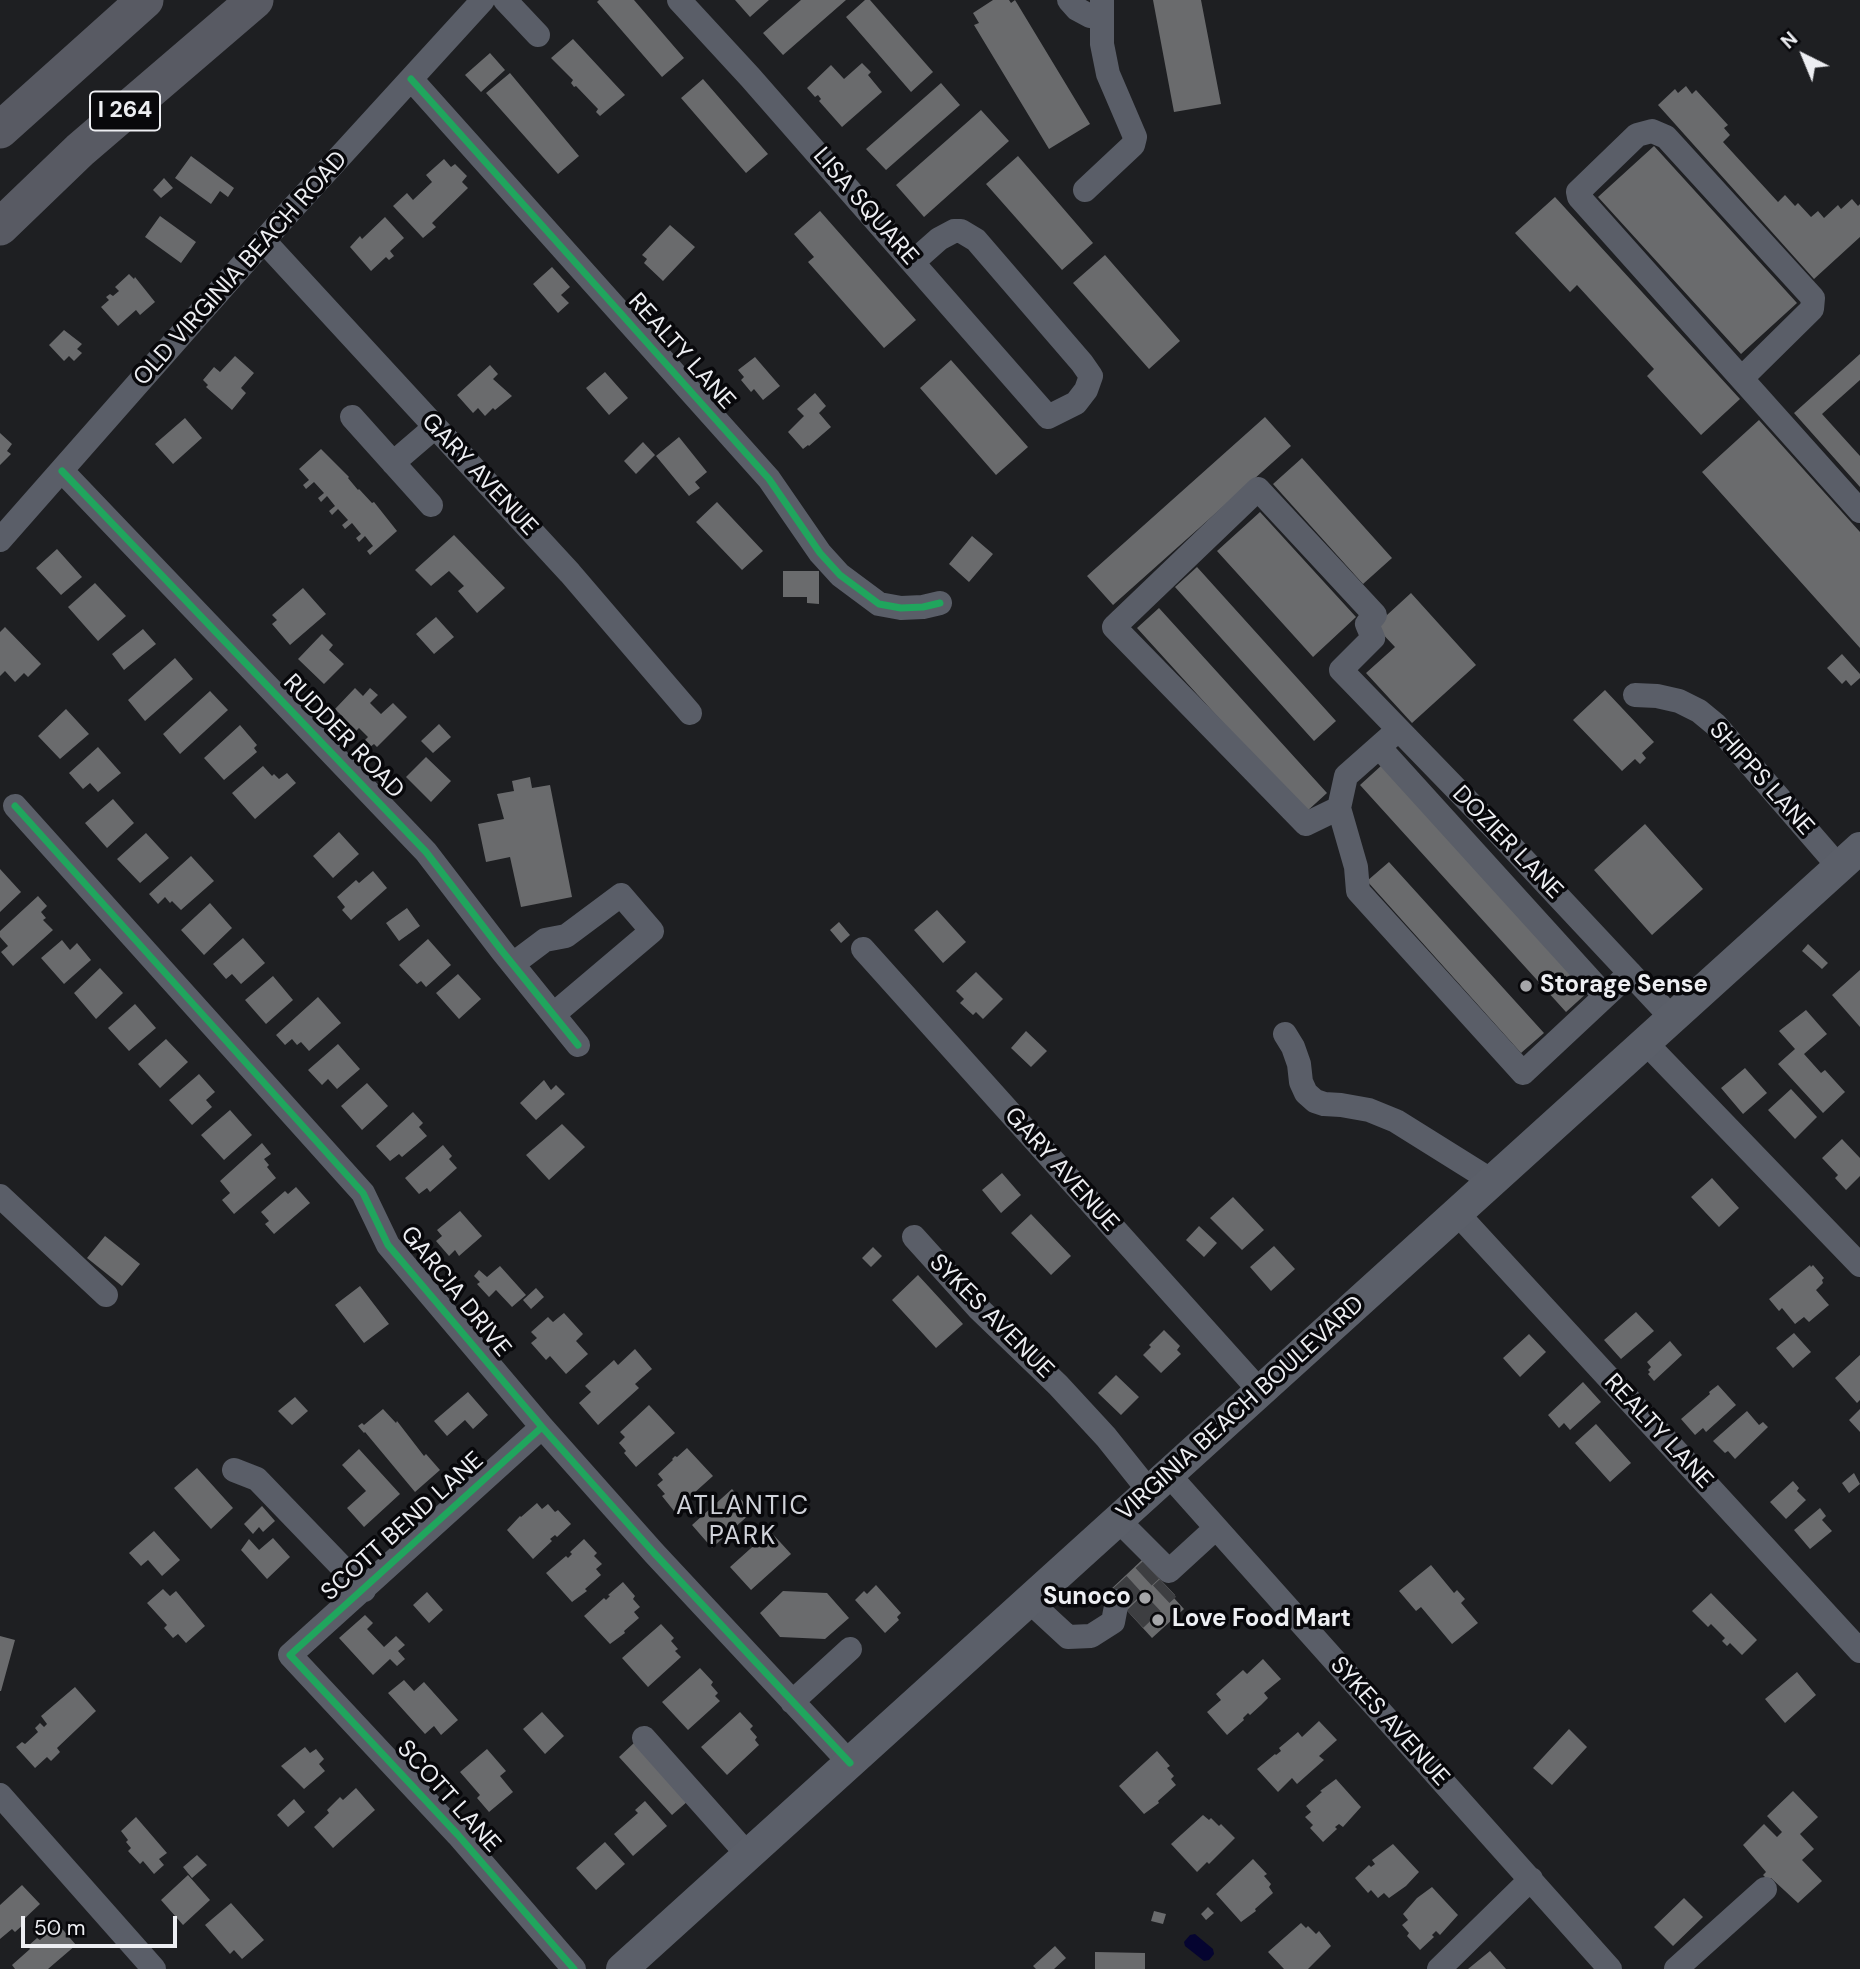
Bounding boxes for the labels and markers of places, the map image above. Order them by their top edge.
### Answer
place label: Storage Sense [1540,972,1708,1000]
marker: Storage Sense [1518,978,1534,994]
place label: Sunoco [1043,1584,1131,1612]
marker: Sunoco [1137,1590,1153,1606]
place label: Love Food Mart [1172,1606,1351,1634]
marker: Love Food Mart [1150,1612,1166,1628]

